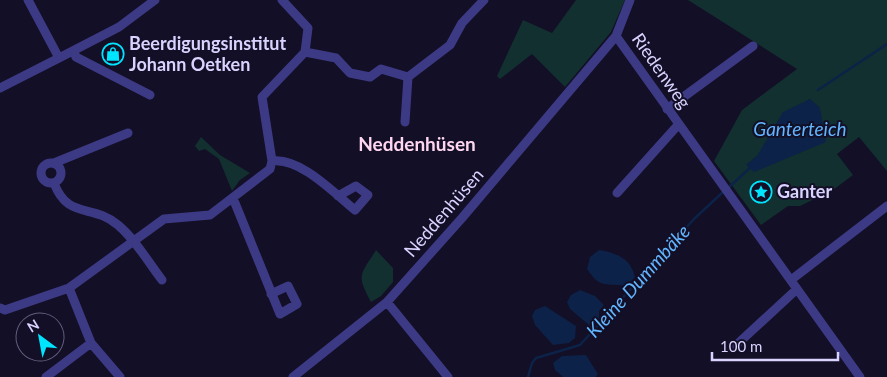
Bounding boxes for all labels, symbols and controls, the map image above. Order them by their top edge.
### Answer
street label: Riedenweg [628,28,696,113]
place label: Beerdigungsinstitut Johann Oetken [129,32,286,75]
shop icon: Beerdigungsinstitut Johann Oetken [101,42,125,66]
water label: Ganterteich [753,117,847,140]
district label: Neddenhüsen [358,132,476,155]
street label: Neddenhüsen [399,164,488,261]
place icon: Ganter [749,180,773,204]
place label: Ganter [777,180,832,202]
water label: Kleine Dummbäke [581,220,694,342]
north arrow [15,312,65,362]
text: N [24,315,42,336]
scale bar [712,330,838,362]
text: 100 m [720,337,762,355]

